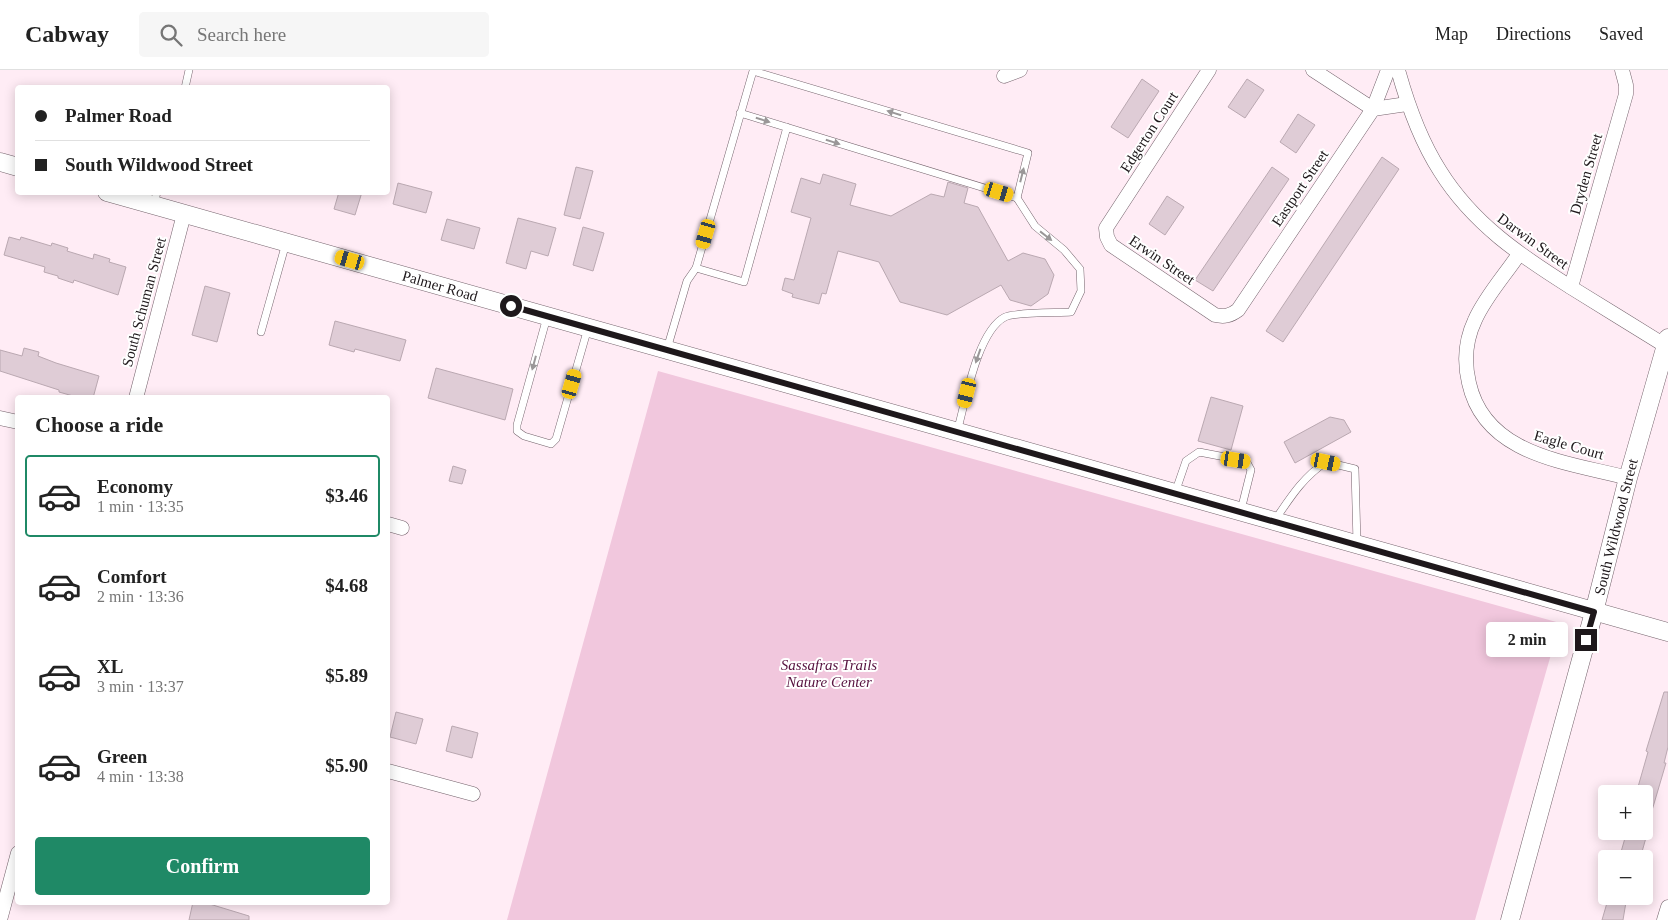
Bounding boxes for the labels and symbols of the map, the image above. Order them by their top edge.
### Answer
street label: Edgerton Court [1117,88,1181,175]
one-way arrow [886,109,901,117]
one-way arrow [756,117,771,125]
street label: Dryden Street [1567,131,1605,216]
one-way arrow [826,138,841,146]
street label: Eastport Street [1269,146,1332,229]
one-way arrow [1018,168,1026,183]
car [982,180,1015,204]
street label: Darwin Street [1494,210,1572,273]
car [694,218,717,250]
one-way arrow [1039,230,1052,241]
street label: Erwin Street [1126,232,1198,288]
street label: South Schuman Street [119,235,169,368]
car [333,249,366,271]
street label: Palmer Road [400,268,480,305]
route start [500,295,522,317]
one-way arrow [974,348,982,363]
one-way arrow [529,356,537,371]
car [560,368,583,400]
car [956,377,977,409]
street label: Eagle Court [1532,427,1607,463]
car [1220,450,1251,470]
car [1309,452,1342,472]
street label: South Wildwood Street [1591,456,1641,597]
callout: 2 min [1486,622,1568,658]
route end [1575,629,1597,651]
park label: Sassafras Trails Nature Center [781,657,877,690]

